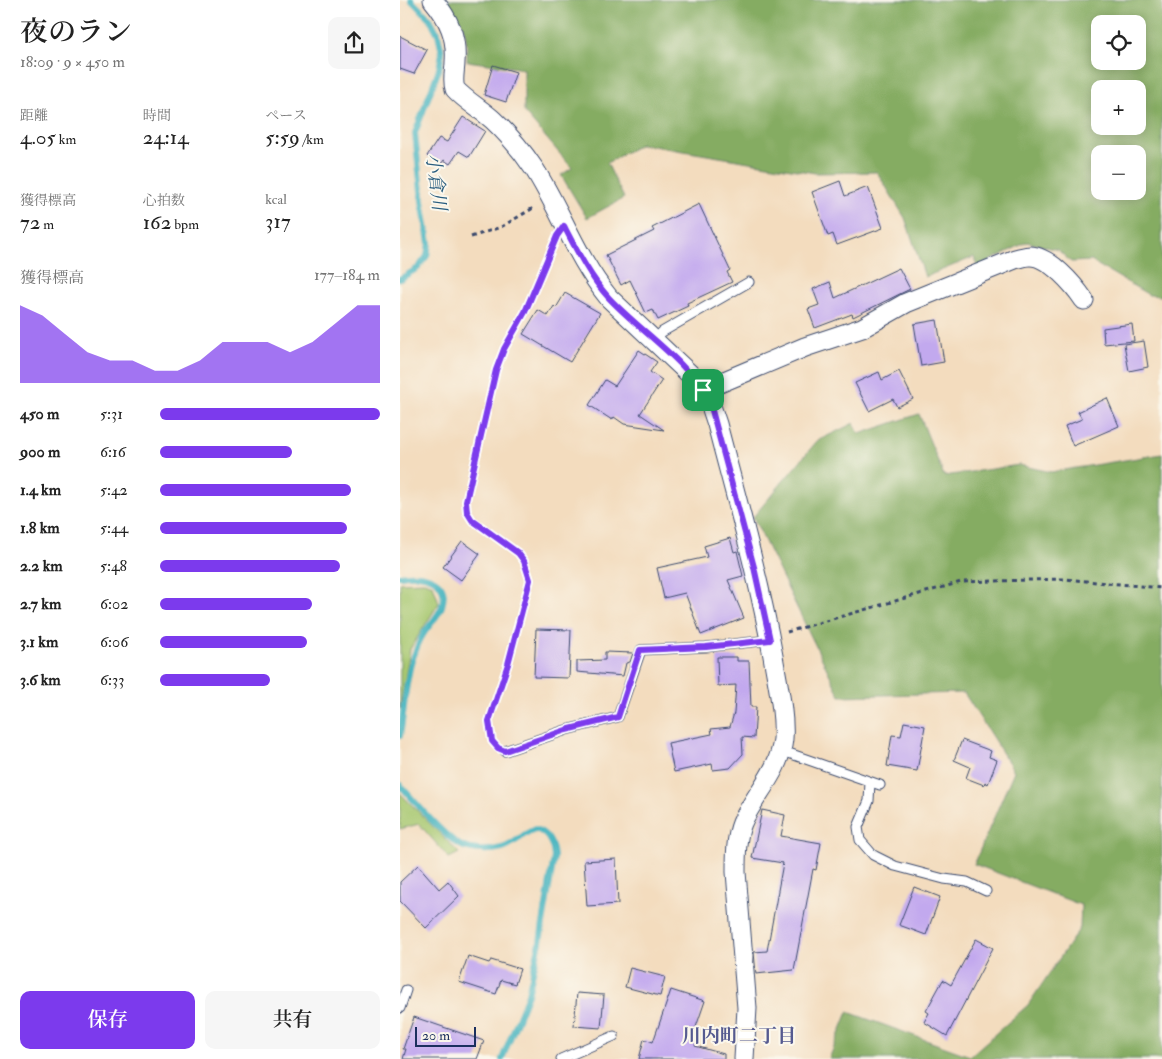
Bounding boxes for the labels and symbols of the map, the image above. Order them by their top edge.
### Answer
water label: 小倉川 [421,152,452,214]
pin [682,369,724,411]
scale bar [415,1024,476,1047]
district label: 川内町二丁目 [682,1024,796,1048]

